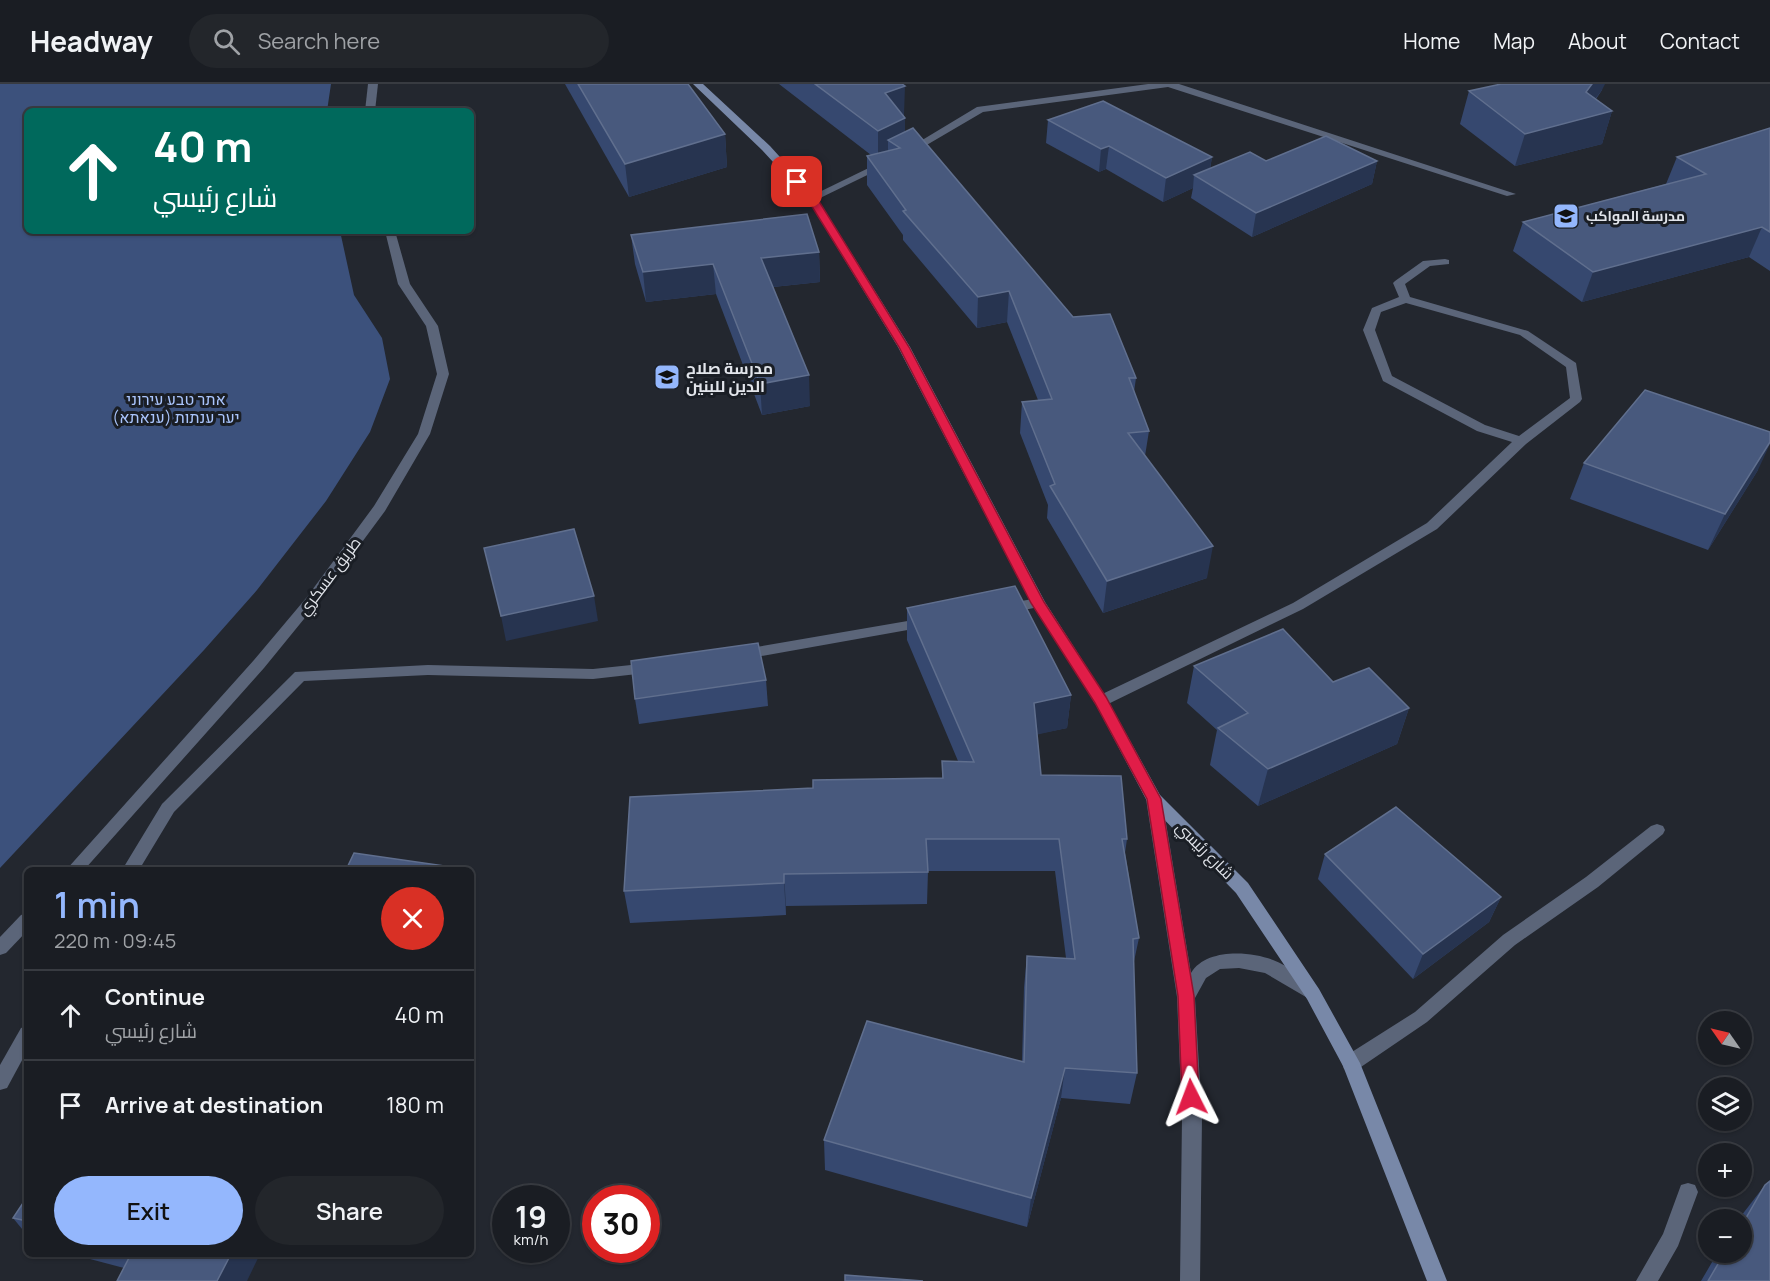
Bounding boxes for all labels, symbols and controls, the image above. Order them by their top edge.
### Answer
search box [189,14,609,68]
text: Headway [30,22,153,60]
icon: search [210,25,243,58]
text: Search here [258,26,380,56]
text: Home [1403,27,1460,55]
text: Map [1493,27,1535,55]
text: About [1568,27,1627,55]
text: Contact [1660,27,1740,55]
text: 40 m [153,117,252,175]
icon: ahead [54,132,132,210]
pin [771,156,822,207]
icon: arrive [780,165,813,198]
text: شارع رئيسي [153,178,277,215]
school or university icon: مدرسة المواكب [1551,201,1581,231]
place label: مدرسة المواكب [1586,206,1685,225]
place label: مدرسة صلاح الدين للبنين [686,357,773,397]
school or university icon: مدرسة صلاح الدين للبنين [652,362,682,392]
park label: אתר טבע עירוני יער ענתות (ענאתא) [112,388,240,428]
street label: طريق عسكري [292,532,368,621]
street label: شارع رئيسي [1170,816,1239,885]
text: 1 min [54,880,140,929]
button: close [381,887,444,950]
text: 220 m · 09:45 [54,927,176,954]
text: Continue [105,982,205,1012]
icon: ahead [54,999,87,1032]
text: 40 m [395,1000,444,1030]
north arrow [1698,1011,1752,1065]
map controls [1698,1011,1752,1263]
text: شارع رئيسي [105,1017,197,1044]
position arrow [1159,1065,1223,1129]
button: layers [1698,1077,1752,1131]
icon: arrive [54,1089,87,1122]
text: Arrive at destination [105,1090,323,1120]
text: 180 m [386,1090,444,1120]
button: + [1698,1143,1752,1197]
button: Exit [54,1176,243,1245]
button: Share [255,1176,444,1245]
speed limit sign: 30 [582,1185,660,1263]
text: 19 [515,1196,547,1237]
button: − [1698,1209,1752,1263]
text: km/h [514,1229,548,1250]

